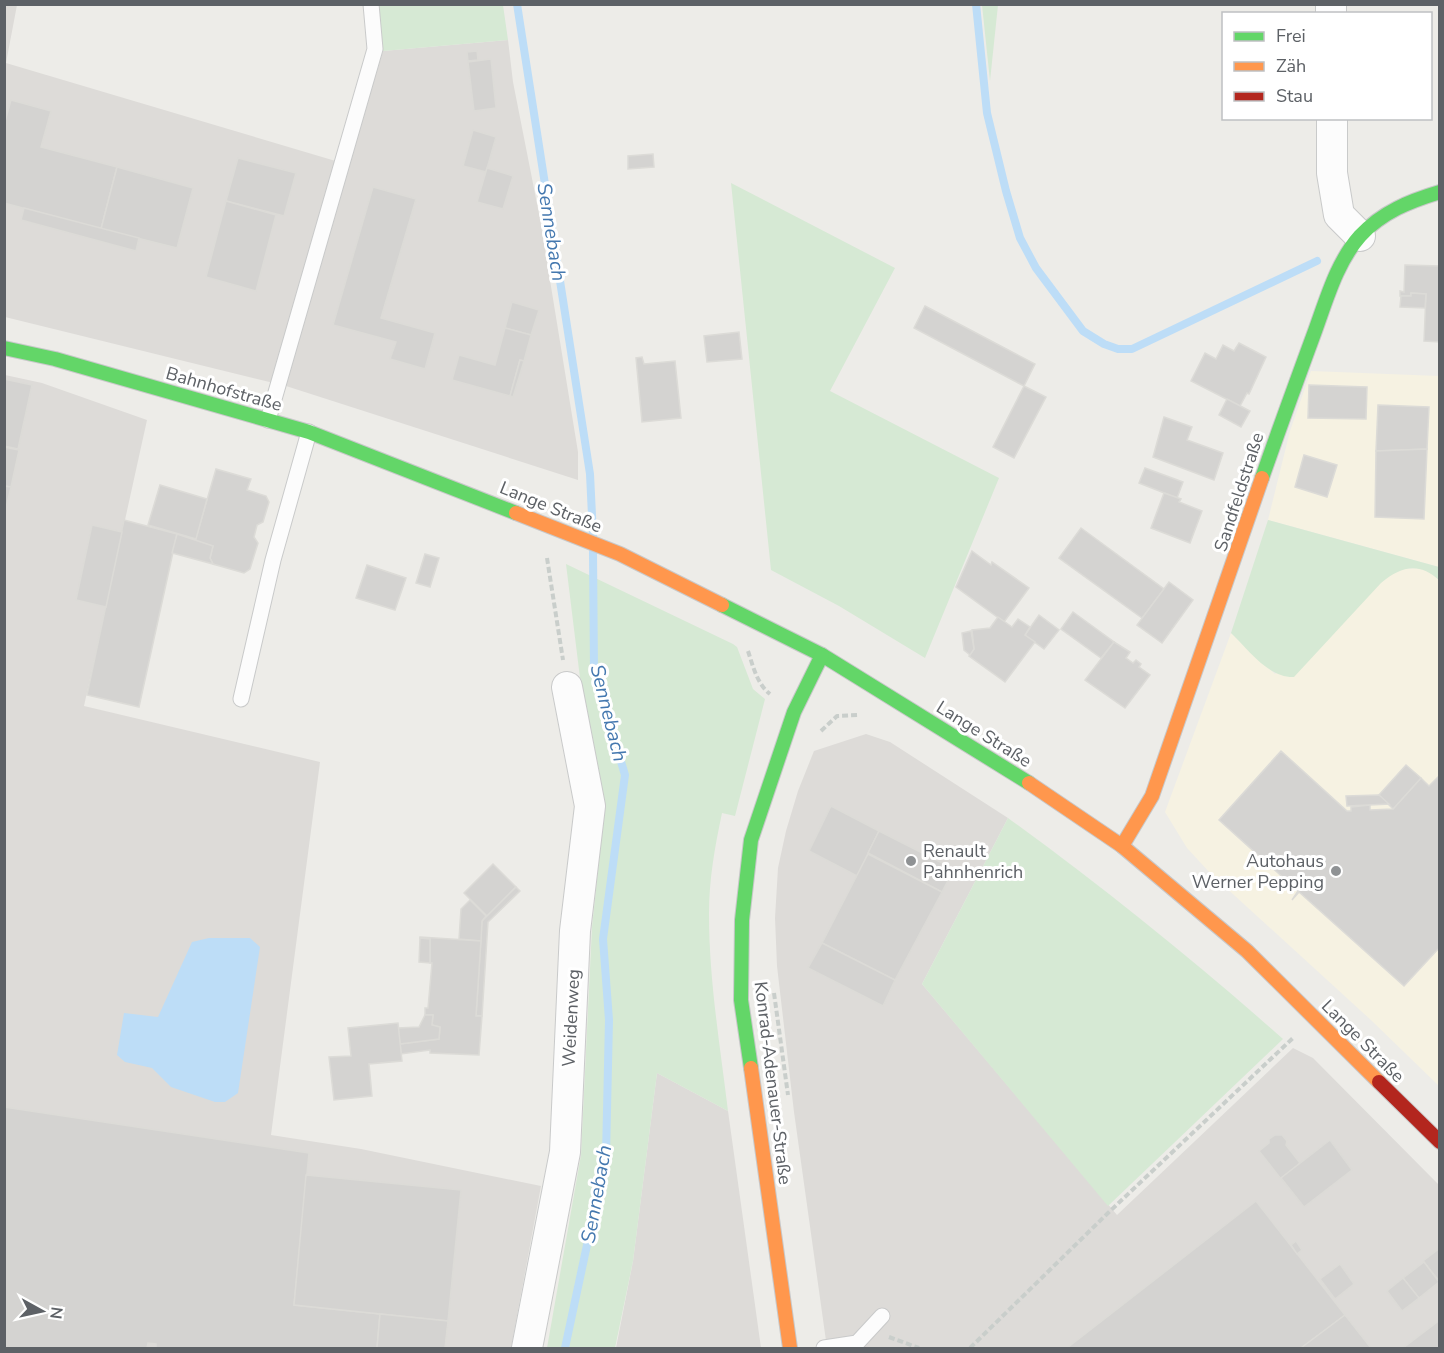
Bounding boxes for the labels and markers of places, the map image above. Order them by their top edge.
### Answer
place label: Renault Pahnhenrich [923,839,1023,884]
place label: Autohaus Werner Pepping [1192,849,1324,894]
marker: Renault Pahnhenrich [904,854,918,868]
marker: Autohaus Werner Pepping [1329,864,1343,878]

